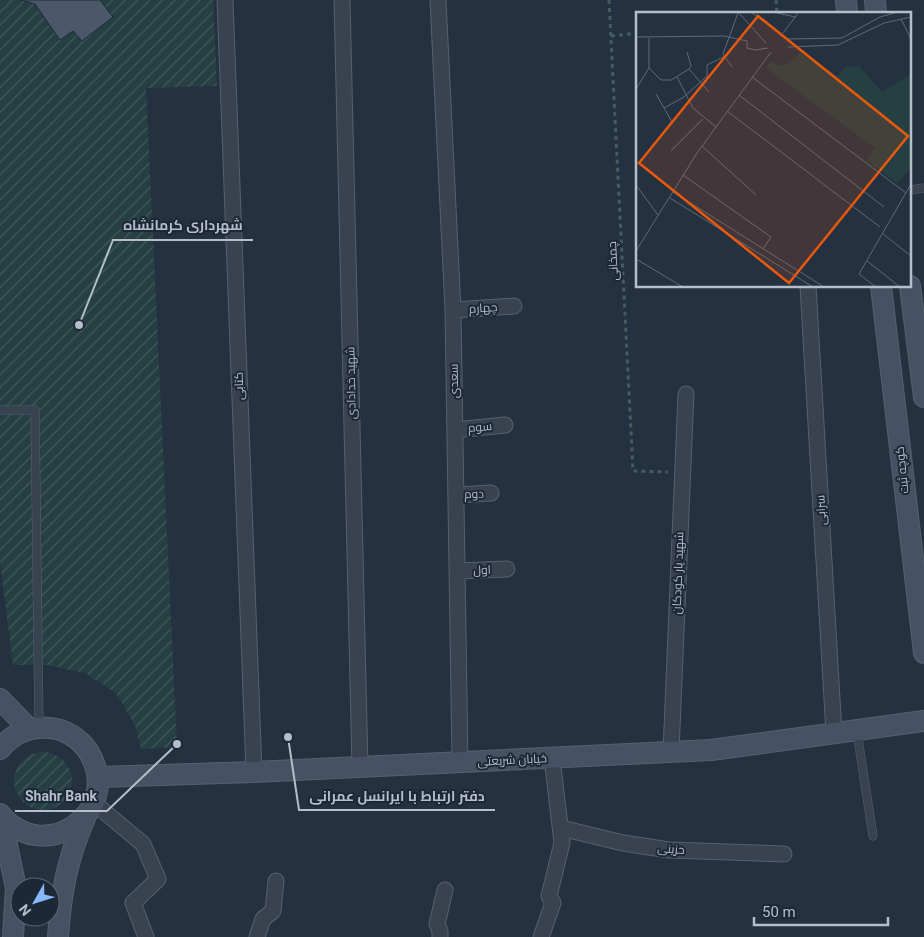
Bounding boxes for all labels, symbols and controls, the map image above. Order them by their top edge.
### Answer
inset map [636,12,912,288]
callout: شهرداری کرمانشاه [113,211,253,240]
text: شهرداری کرمانشاه [123,217,243,234]
street label: چمخانی [605,241,623,281]
street label: چهارم [468,300,498,318]
street label: شهید خدادادی [343,346,359,419]
street label: سعدی [447,363,461,398]
street label: کتابی [232,372,246,400]
street label: سوم [467,419,493,436]
street label: کوچه ثبت [893,445,913,494]
street label: دوم [464,487,484,502]
street label: سرابی [813,494,829,526]
street label: شهید یار کودکان [670,531,686,615]
street label: اول [473,563,491,577]
street label: خیابان شریعتی [477,751,547,769]
callout: دفتر ارتباط با ایرانسل عمرانی [299,781,495,810]
callout: Shahr Bank [15,782,107,811]
text: Shahr Bank [25,788,98,804]
text: دفتر ارتباط با ایرانسل عمرانی [309,788,485,805]
street label: حزینی [657,841,685,857]
north arrow [10,877,60,927]
scale bar [754,894,888,926]
text: N [16,901,34,919]
text: 50 m [762,903,796,921]

